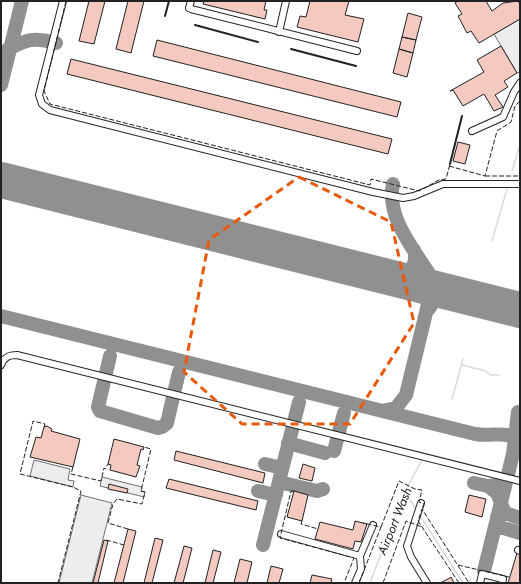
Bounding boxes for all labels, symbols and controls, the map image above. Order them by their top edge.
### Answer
water label: Airport Wash [372,484,417,559]

